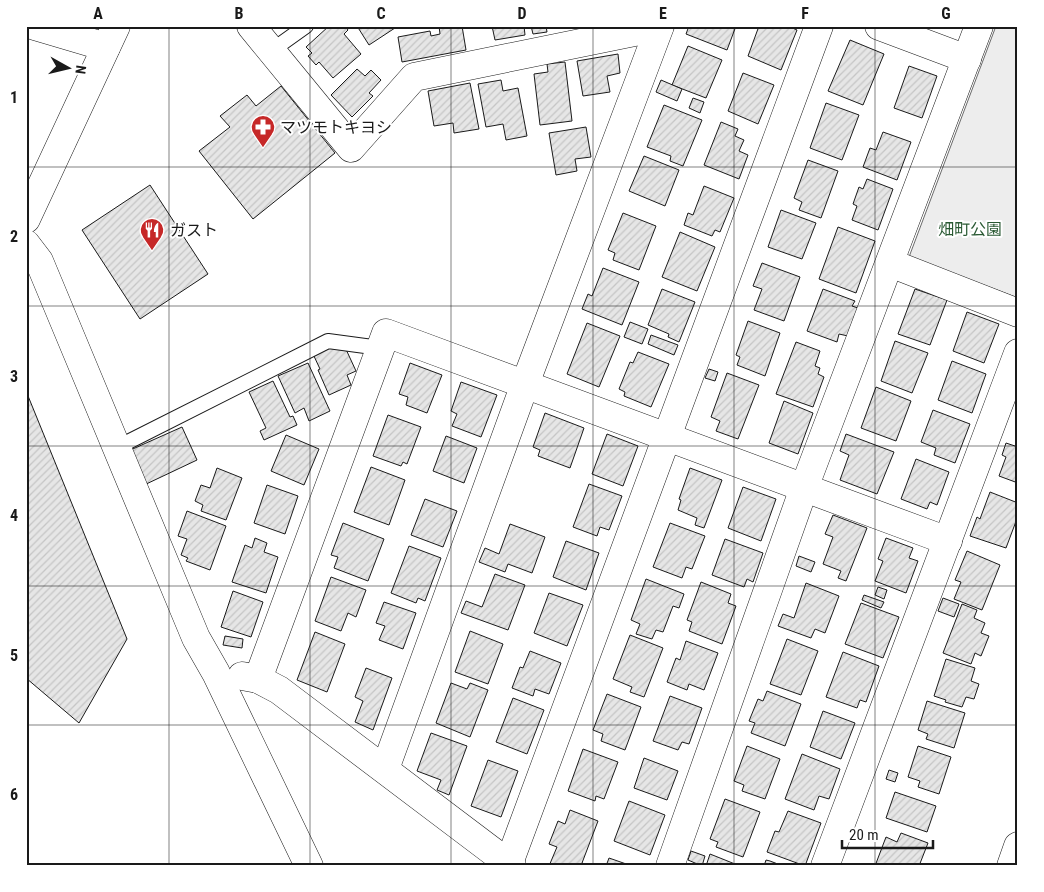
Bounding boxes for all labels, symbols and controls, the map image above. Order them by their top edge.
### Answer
text: A [93,4,103,23]
text: B [235,4,244,23]
text: C [376,4,386,23]
text: D [517,4,527,23]
text: E [659,4,667,23]
text: F [801,4,809,23]
text: G [941,4,951,23]
north arrow [42,42,92,92]
text: N [72,64,89,75]
text: 1 [10,88,18,107]
pharmacy icon: マツモトキヨシ [250,114,276,148]
place label: マツモトキヨシ [280,118,392,137]
restaurant icon: ガスト [139,217,165,251]
park label: 畑町公園 [938,220,1002,239]
place label: ガスト [170,221,218,240]
text: 2 [10,227,18,246]
text: 3 [10,367,18,386]
text: 4 [10,506,18,525]
text: 5 [10,646,18,665]
text: 6 [10,785,18,804]
scale bar [842,817,933,849]
text: 20 m [849,826,879,844]

